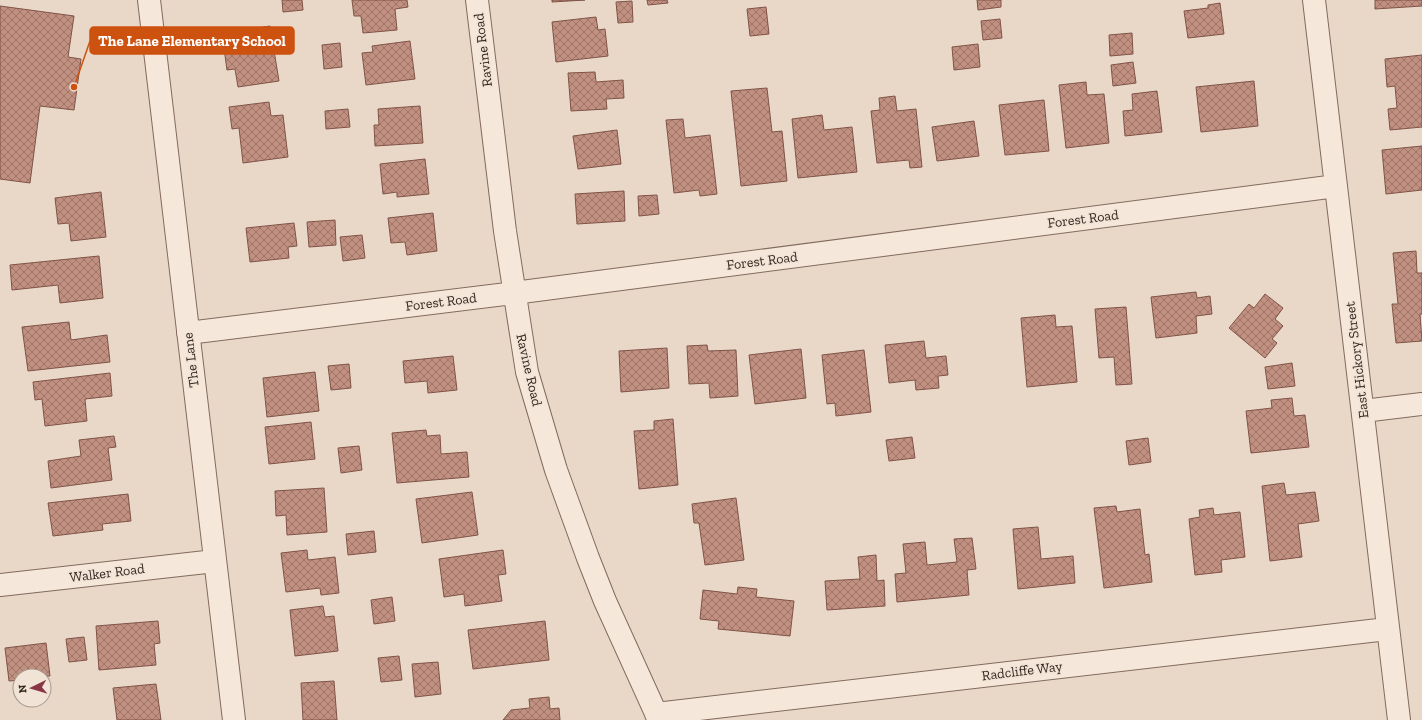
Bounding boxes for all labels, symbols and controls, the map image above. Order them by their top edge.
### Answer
street label: Ravine Road [470,12,496,88]
callout: The Lane Elementary School [90,27,294,54]
text: The Lane Elementary School [98,32,286,50]
street label: Forest Road [1046,206,1120,232]
street label: Forest Road [725,248,799,274]
street label: Forest Road [404,289,478,315]
street label: East Hickory Street [1341,300,1373,419]
street label: The Lane [179,331,203,388]
street label: Ravine Road [512,332,546,408]
street label: Walker Road [68,560,146,586]
street label: Radcliffe Way [981,658,1064,684]
north arrow [12,668,52,708]
text: N [16,683,29,694]

